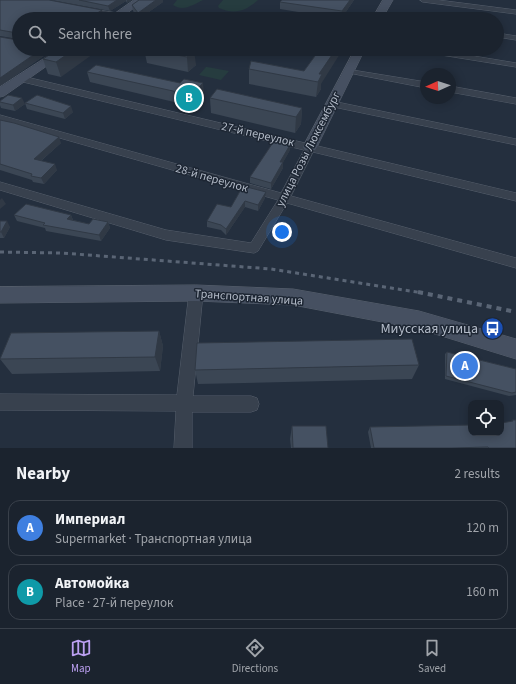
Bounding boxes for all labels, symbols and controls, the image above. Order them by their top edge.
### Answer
search box [12,12,504,56]
icon: search [26,23,48,45]
text: Search here [58,24,132,45]
north arrow [420,68,456,104]
pin: B [176,83,202,113]
street label: улица Розы Люксембург [272,89,345,210]
street label: 27-й переулок [220,118,296,151]
street label: 28-й переулок [174,160,250,197]
your location [272,222,292,242]
street label: Транспортная улица [194,285,304,310]
bus stop icon: Миусская улица [480,315,506,341]
place label: Миусская улица [380,319,478,339]
pin: A [452,351,478,381]
map controls [468,400,504,436]
button: locate [468,400,504,436]
text: Nearby [16,462,70,486]
text: 2 results [455,465,500,483]
text: Империал [55,509,125,530]
text: A [26,519,34,537]
text: 120 m [466,519,499,537]
text: Supermarket · Транспортная улица [55,530,252,548]
text: Автомойка [55,573,129,594]
text: B [26,583,34,601]
text: 160 m [466,583,499,601]
text: Place · 27-й переулок [55,594,173,612]
tab: Map [70,637,92,676]
tab: Directions [232,637,278,676]
tab: Saved [418,637,446,676]

